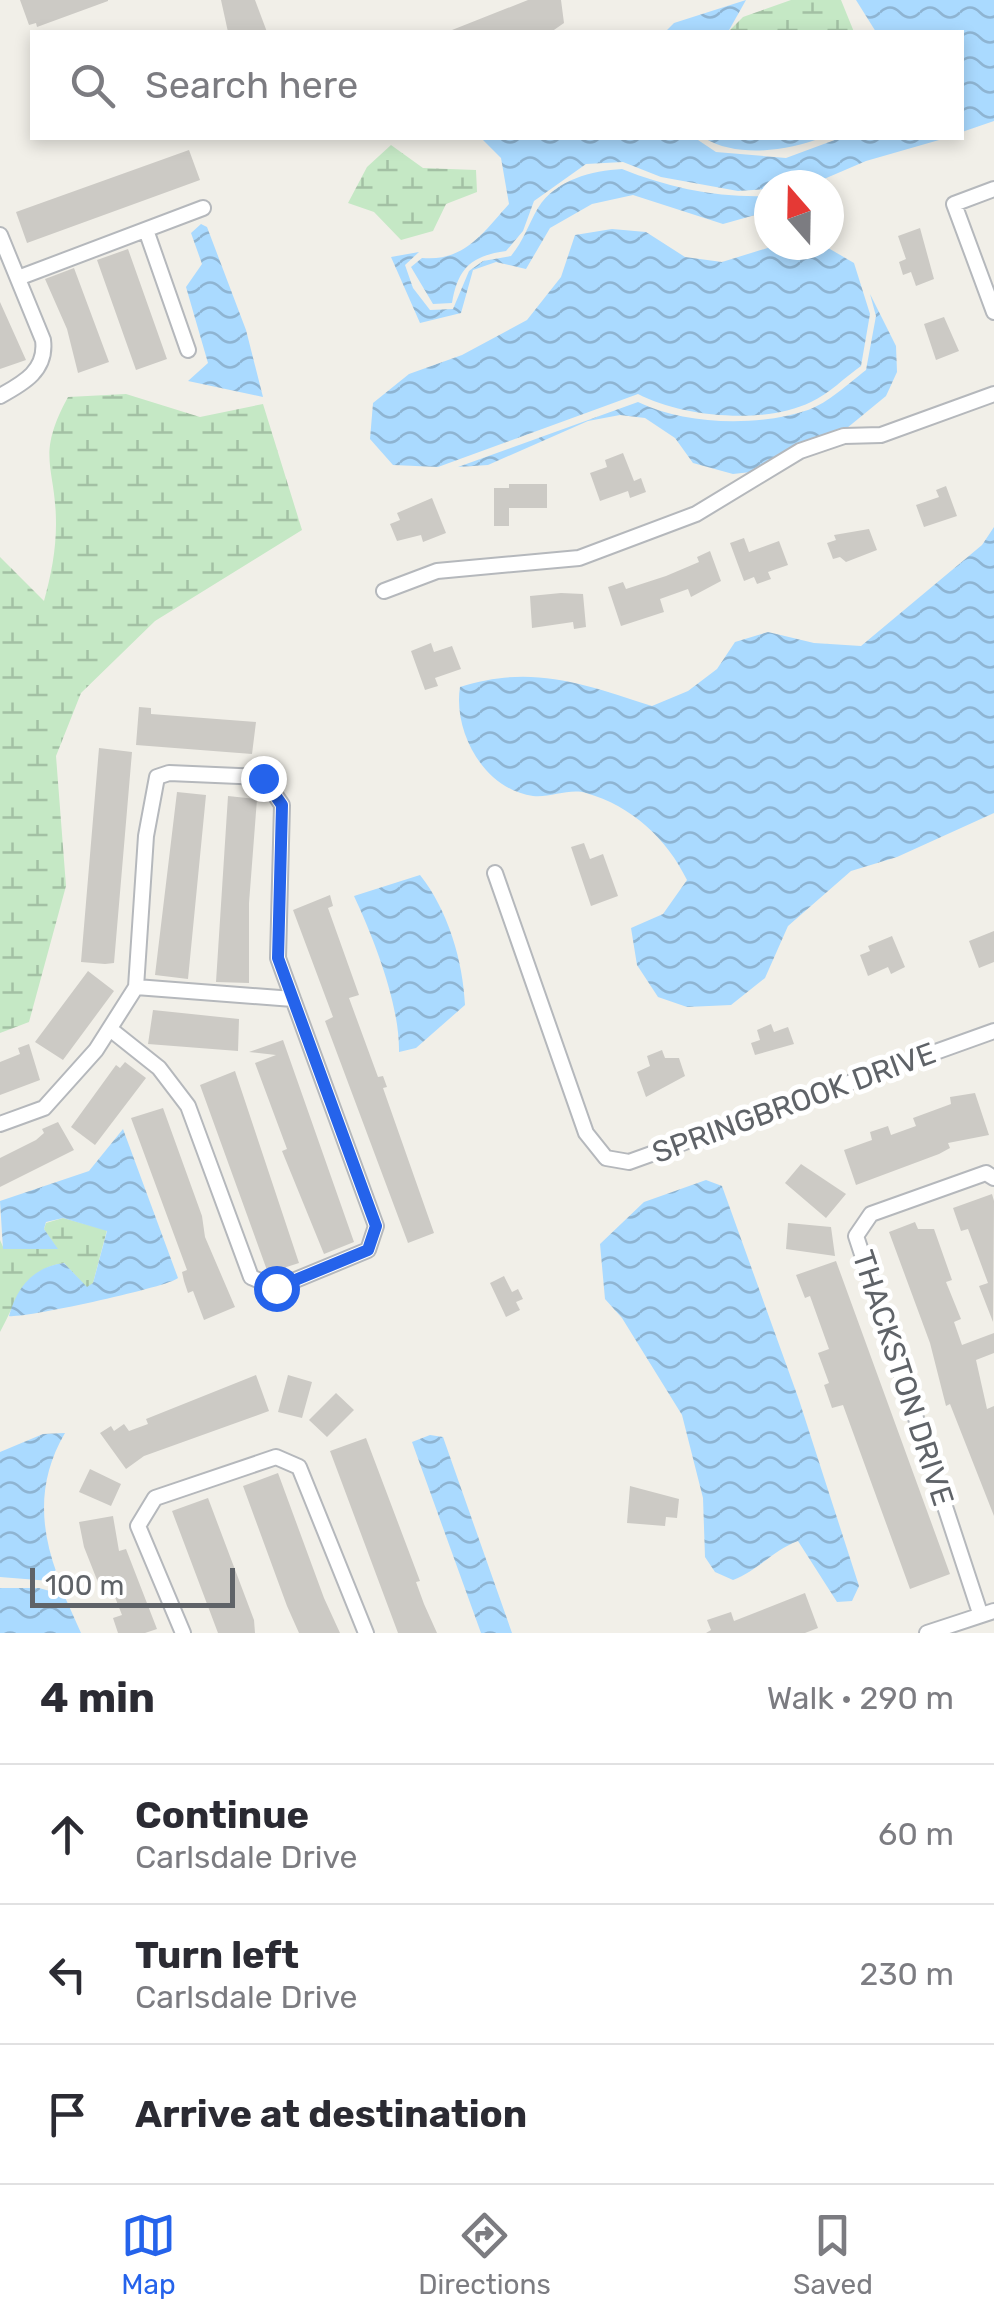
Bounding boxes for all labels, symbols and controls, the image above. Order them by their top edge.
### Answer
search box [30,30,964,140]
icon: search [65,58,120,113]
text: Search here [145,62,358,108]
north arrow [754,170,844,260]
route end [241,756,287,802]
street label: SPRINGBROOK DRIVE [647,1035,941,1171]
street label: THACKSTON DRIVE [845,1246,961,1510]
route start [254,1266,300,1312]
scale bar [30,1563,235,1608]
text: 100 m [45,1569,124,1602]
text: 4 min [40,1673,155,1723]
text: Walk · 290 m [767,1679,954,1717]
text: Continue [135,1792,309,1838]
icon: ahead [40,1807,95,1862]
text: 60 m [878,1815,954,1853]
text: Carlsdale Drive [135,1838,357,1876]
text: Turn left [135,1932,299,1978]
icon: left [40,1947,95,2002]
text: 230 m [859,1955,954,1993]
text: Carlsdale Drive [135,1978,357,2016]
icon: arrive [40,2087,95,2142]
text: Arrive at destination [135,2091,527,2137]
tab: Map [121,2208,176,2301]
tab: Directions [418,2208,551,2301]
tab: Saved [793,2208,873,2301]

